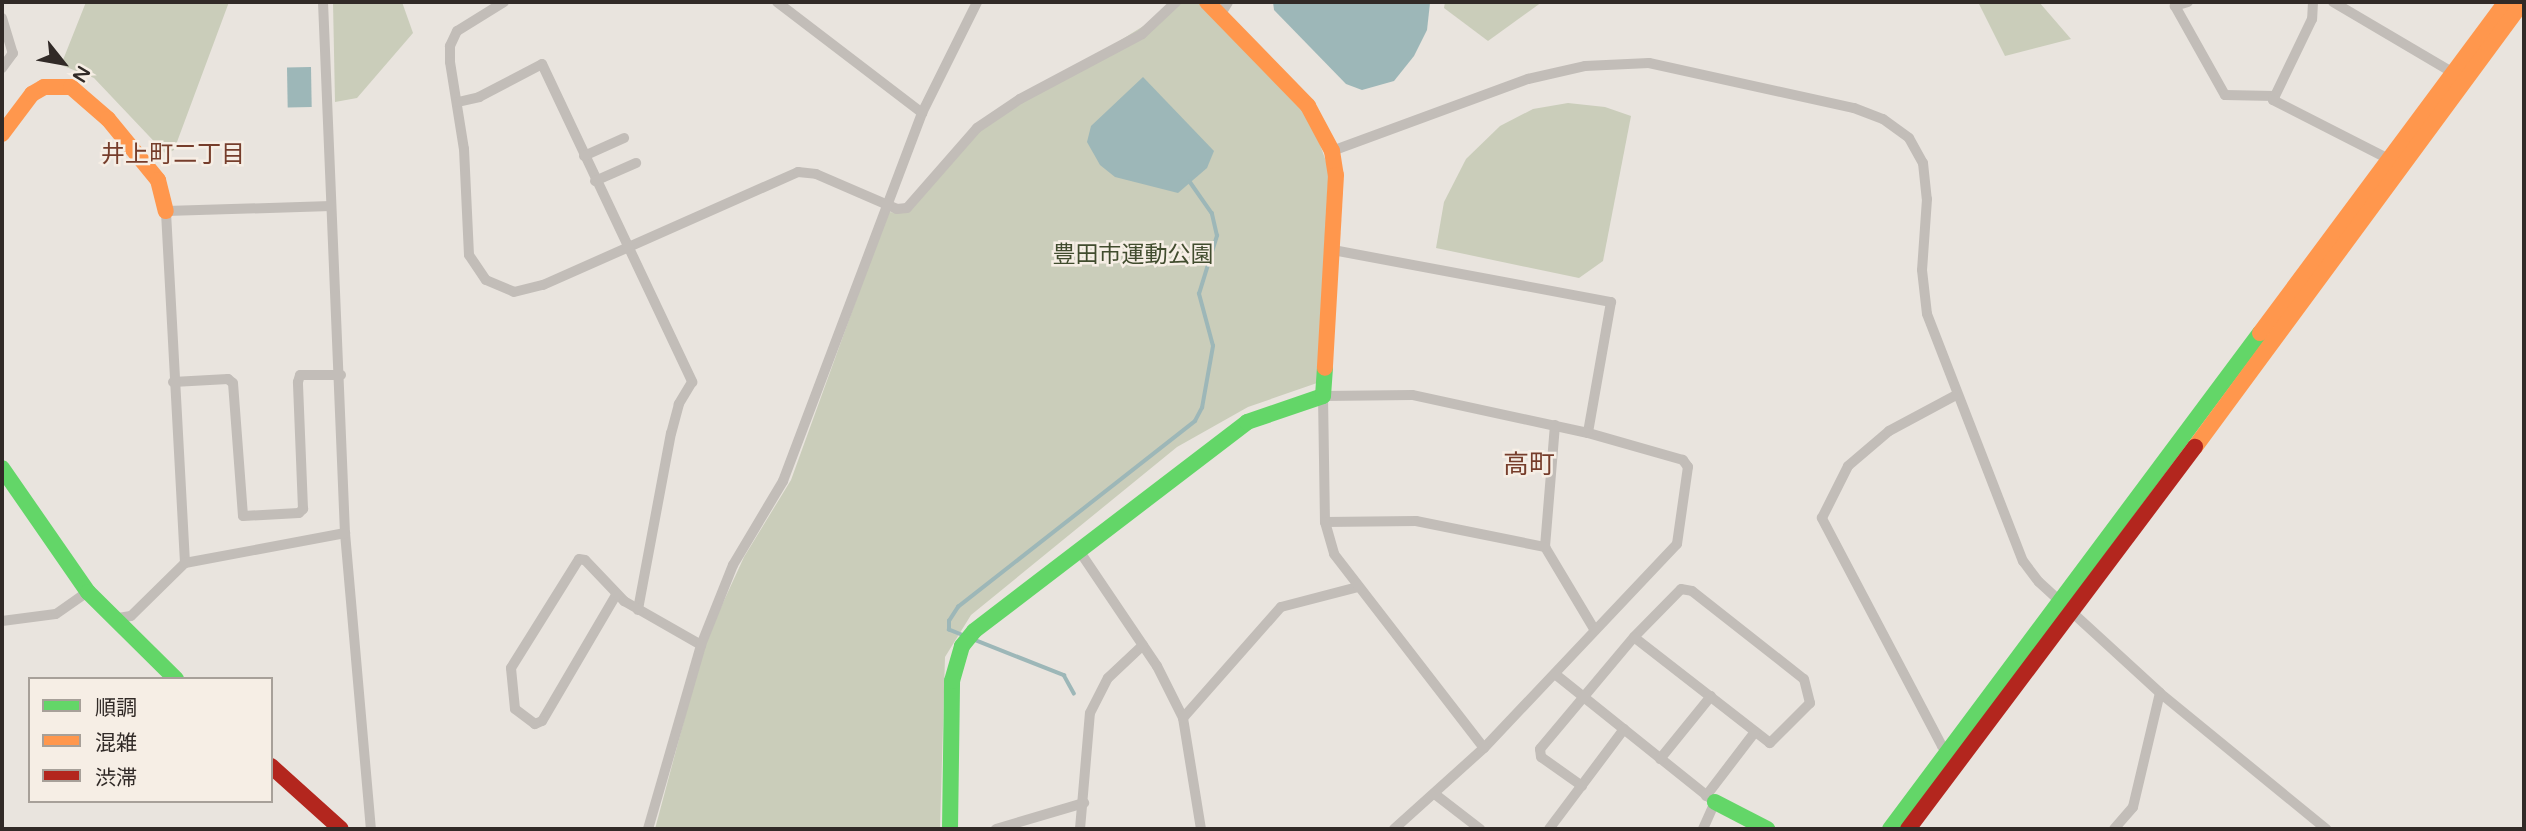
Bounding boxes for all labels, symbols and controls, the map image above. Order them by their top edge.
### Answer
north arrow [28,28,98,98]
text: N [68,62,94,86]
district label: 井上町二丁目 [101,141,245,169]
park label: 豊田市運動公園 [1053,241,1213,269]
district label: 高町 [1503,449,1555,481]
legend [28,677,273,803]
text: 順調 [95,696,137,721]
text: 混雑 [95,731,137,756]
text: 渋滞 [95,766,137,791]

